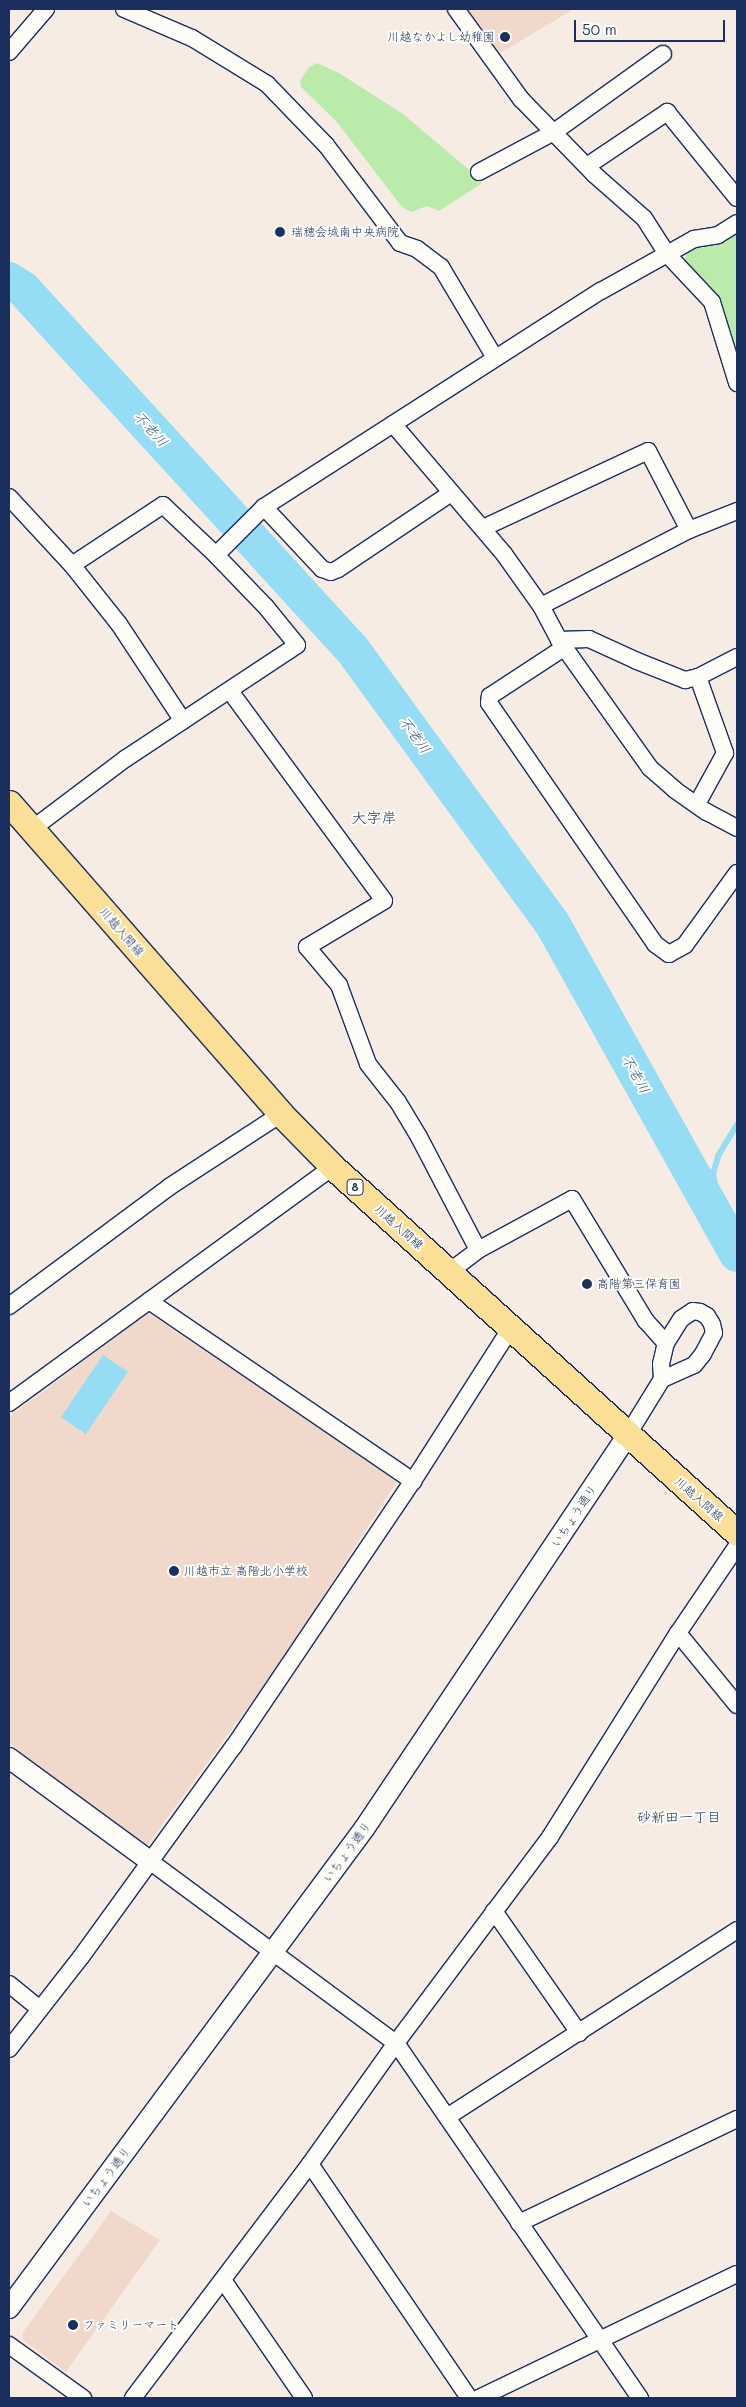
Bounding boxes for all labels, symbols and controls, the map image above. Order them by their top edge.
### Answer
scale bar [576,10,727,42]
text: 50 m [582,19,617,39]
place label: 川越なかよし幼稚園 [387,30,495,44]
marker: 川越なかよし幼稚園 [499,31,511,43]
marker: 瑞穂会城南中央病院 [273,225,287,239]
place label: 瑞穂会城南中央病院 [291,225,399,239]
water label: 不老川 [131,408,171,450]
water label: 不老川 [396,713,434,757]
district label: 大字岸 [352,809,396,827]
street label: 川越入間線 [97,905,147,959]
water label: 不老川 [618,1052,654,1096]
road number: 8 [346,1178,364,1196]
street label: 川越入間線 [372,1202,426,1252]
place label: 高階第三保育園 [597,1277,681,1291]
marker: 高階第三保育園 [581,1278,593,1290]
street label: 川越入間線 [672,1474,726,1524]
street label: いちょう通り [548,1482,600,1550]
place label: 川越市立 高階北小学校 [184,1564,308,1578]
marker: 川越市立 高階北小学校 [168,1565,180,1577]
district label: 砂新田一丁目 [637,1809,721,1825]
street label: いちょう通り [320,1819,374,1885]
street label: いちょう通り [79,2144,133,2210]
place label: ファミリーマート [83,2318,179,2332]
marker: ファミリーマート [67,2319,79,2331]

